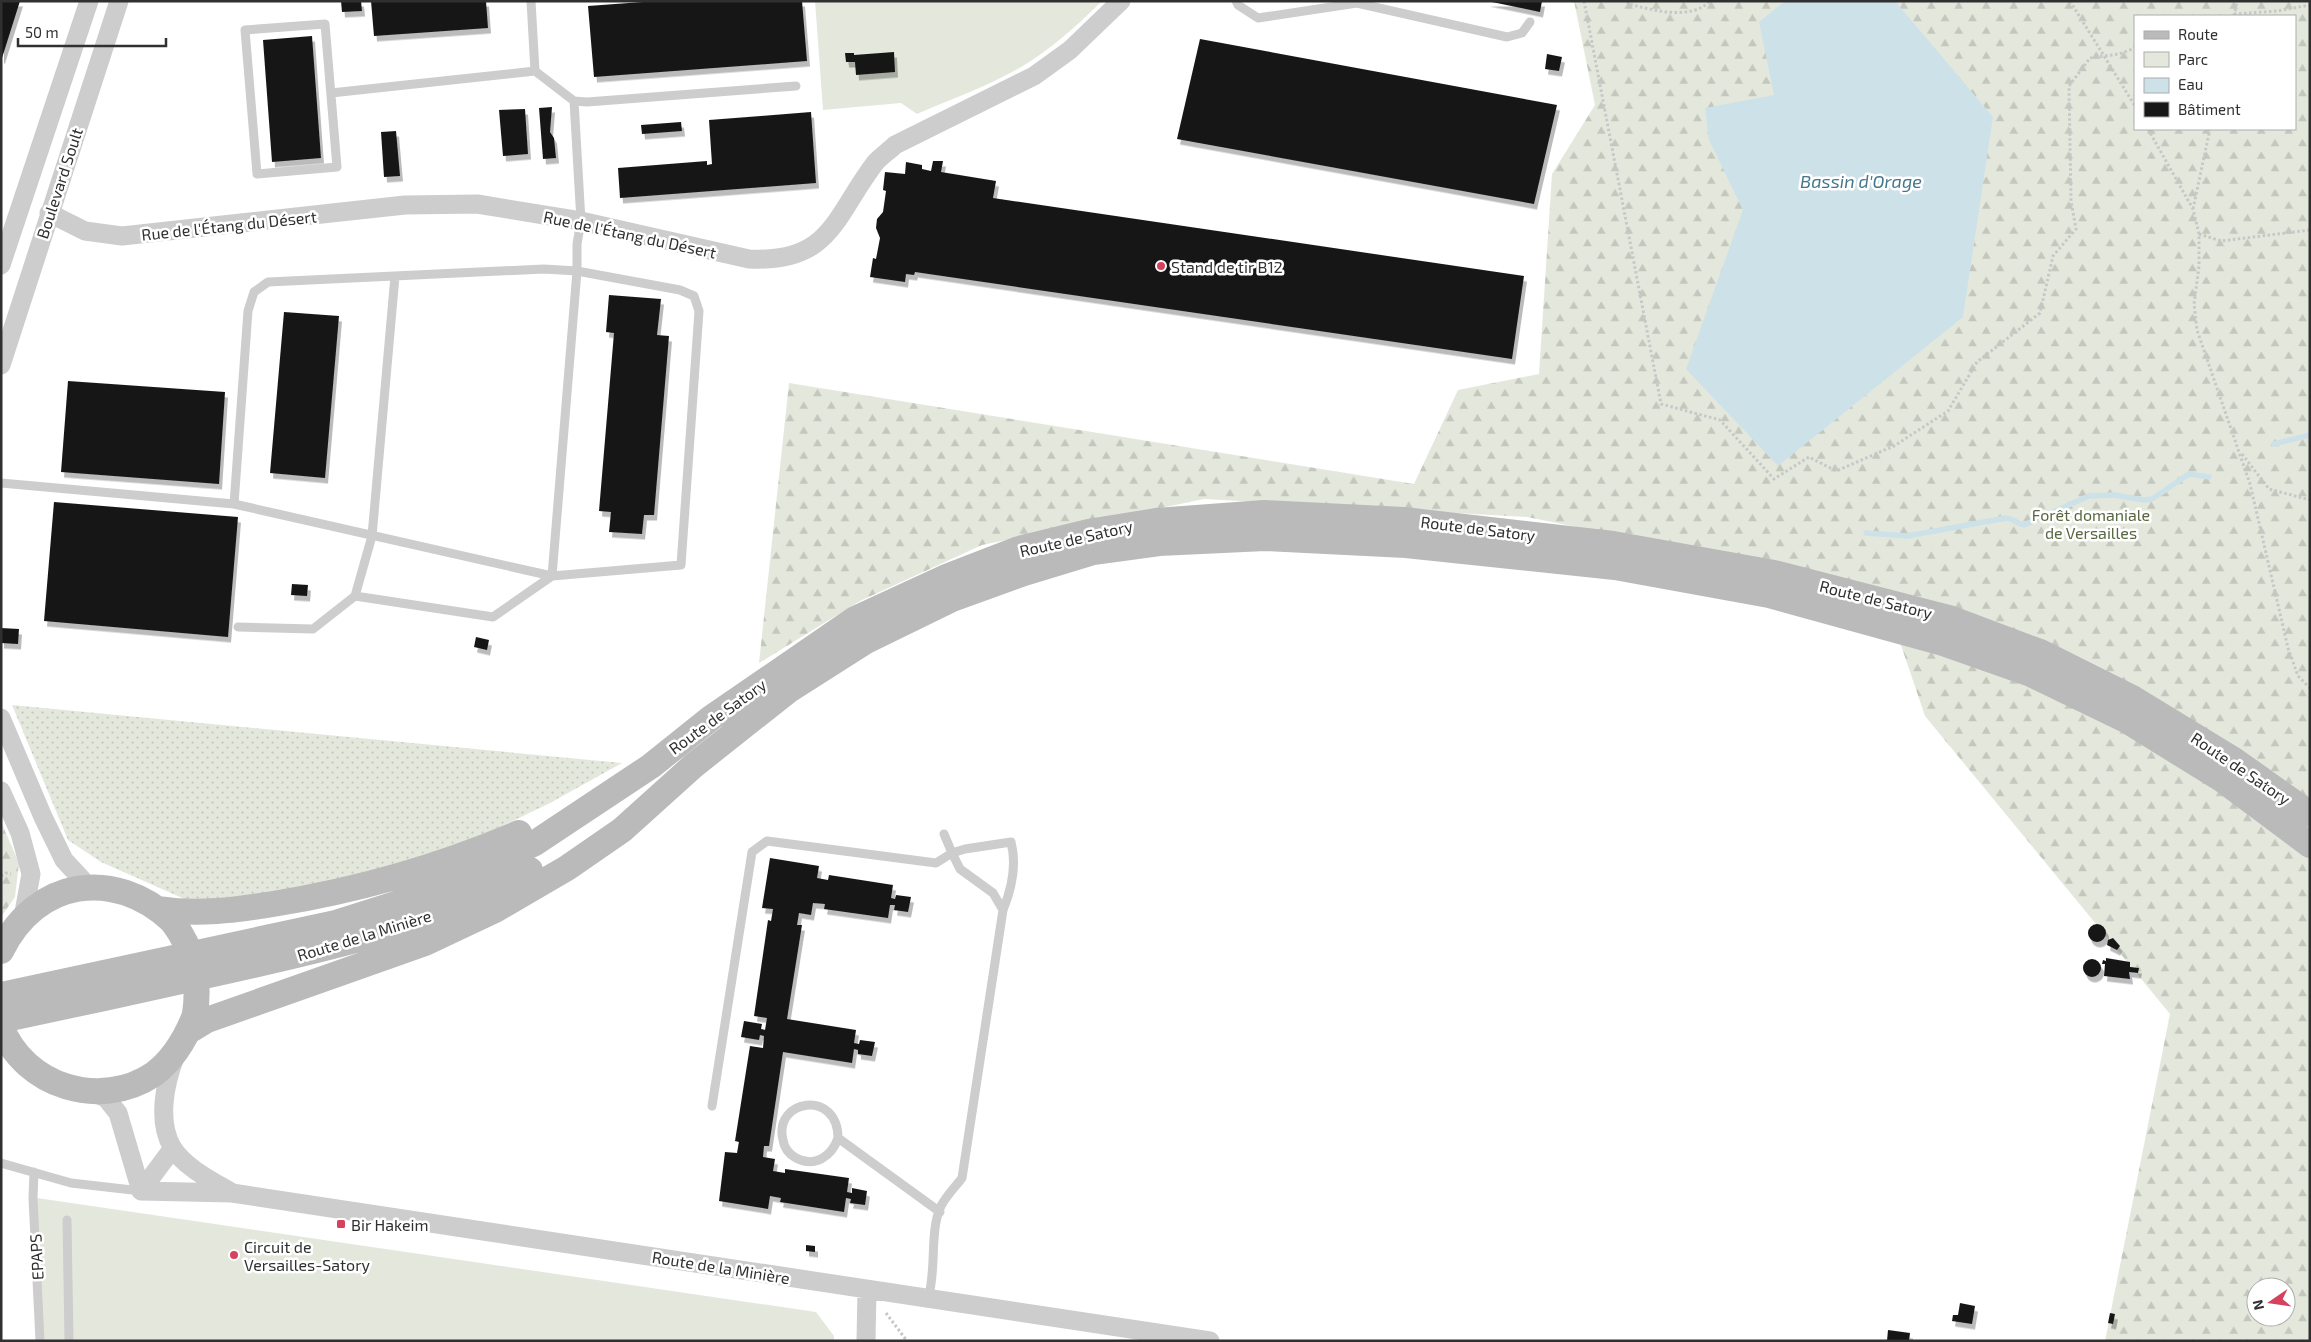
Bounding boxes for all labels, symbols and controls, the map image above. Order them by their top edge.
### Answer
scale bar [18,15,165,47]
legend [2134,15,2296,130]
text: 50 m [25,23,59,41]
text: Route [2178,25,2218,43]
text: Parc [2178,50,2208,68]
text: Eau [2178,75,2203,93]
text: Bâtiment [2178,100,2241,118]
street label: Boulevard Soult [32,125,86,241]
water label: Bassin d'Orage [1800,170,1922,192]
street label: Rue de l'Étang du Désert [140,206,318,244]
street label: Rue de l'Étang du Désert [542,206,718,262]
place label: Stand de tir B12 [1171,257,1283,276]
marker: Stand de tir B12 [1155,260,1167,272]
park label: Forêt domaniale de Versailles [2032,505,2150,542]
street label: Route de Satory [1420,512,1537,545]
street label: Route de Satory [1018,516,1135,560]
street label: Route de Satory [1818,576,1935,622]
street label: Route de Satory [665,674,770,758]
street label: Route de Satory [2188,728,2295,808]
street label: Route de la Minière [295,906,433,964]
place label: Bir Hakeim [351,1215,429,1234]
marker: Bir Hakeim [335,1218,347,1230]
street label: EPAPS [25,1233,47,1281]
place label: Circuit de Versailles-Satory [244,1237,371,1274]
street label: Route de la Minière [651,1247,791,1287]
marker: Circuit de Versailles-Satory [228,1249,240,1261]
north arrow [2246,1277,2296,1327]
text: N [2248,1298,2267,1312]

